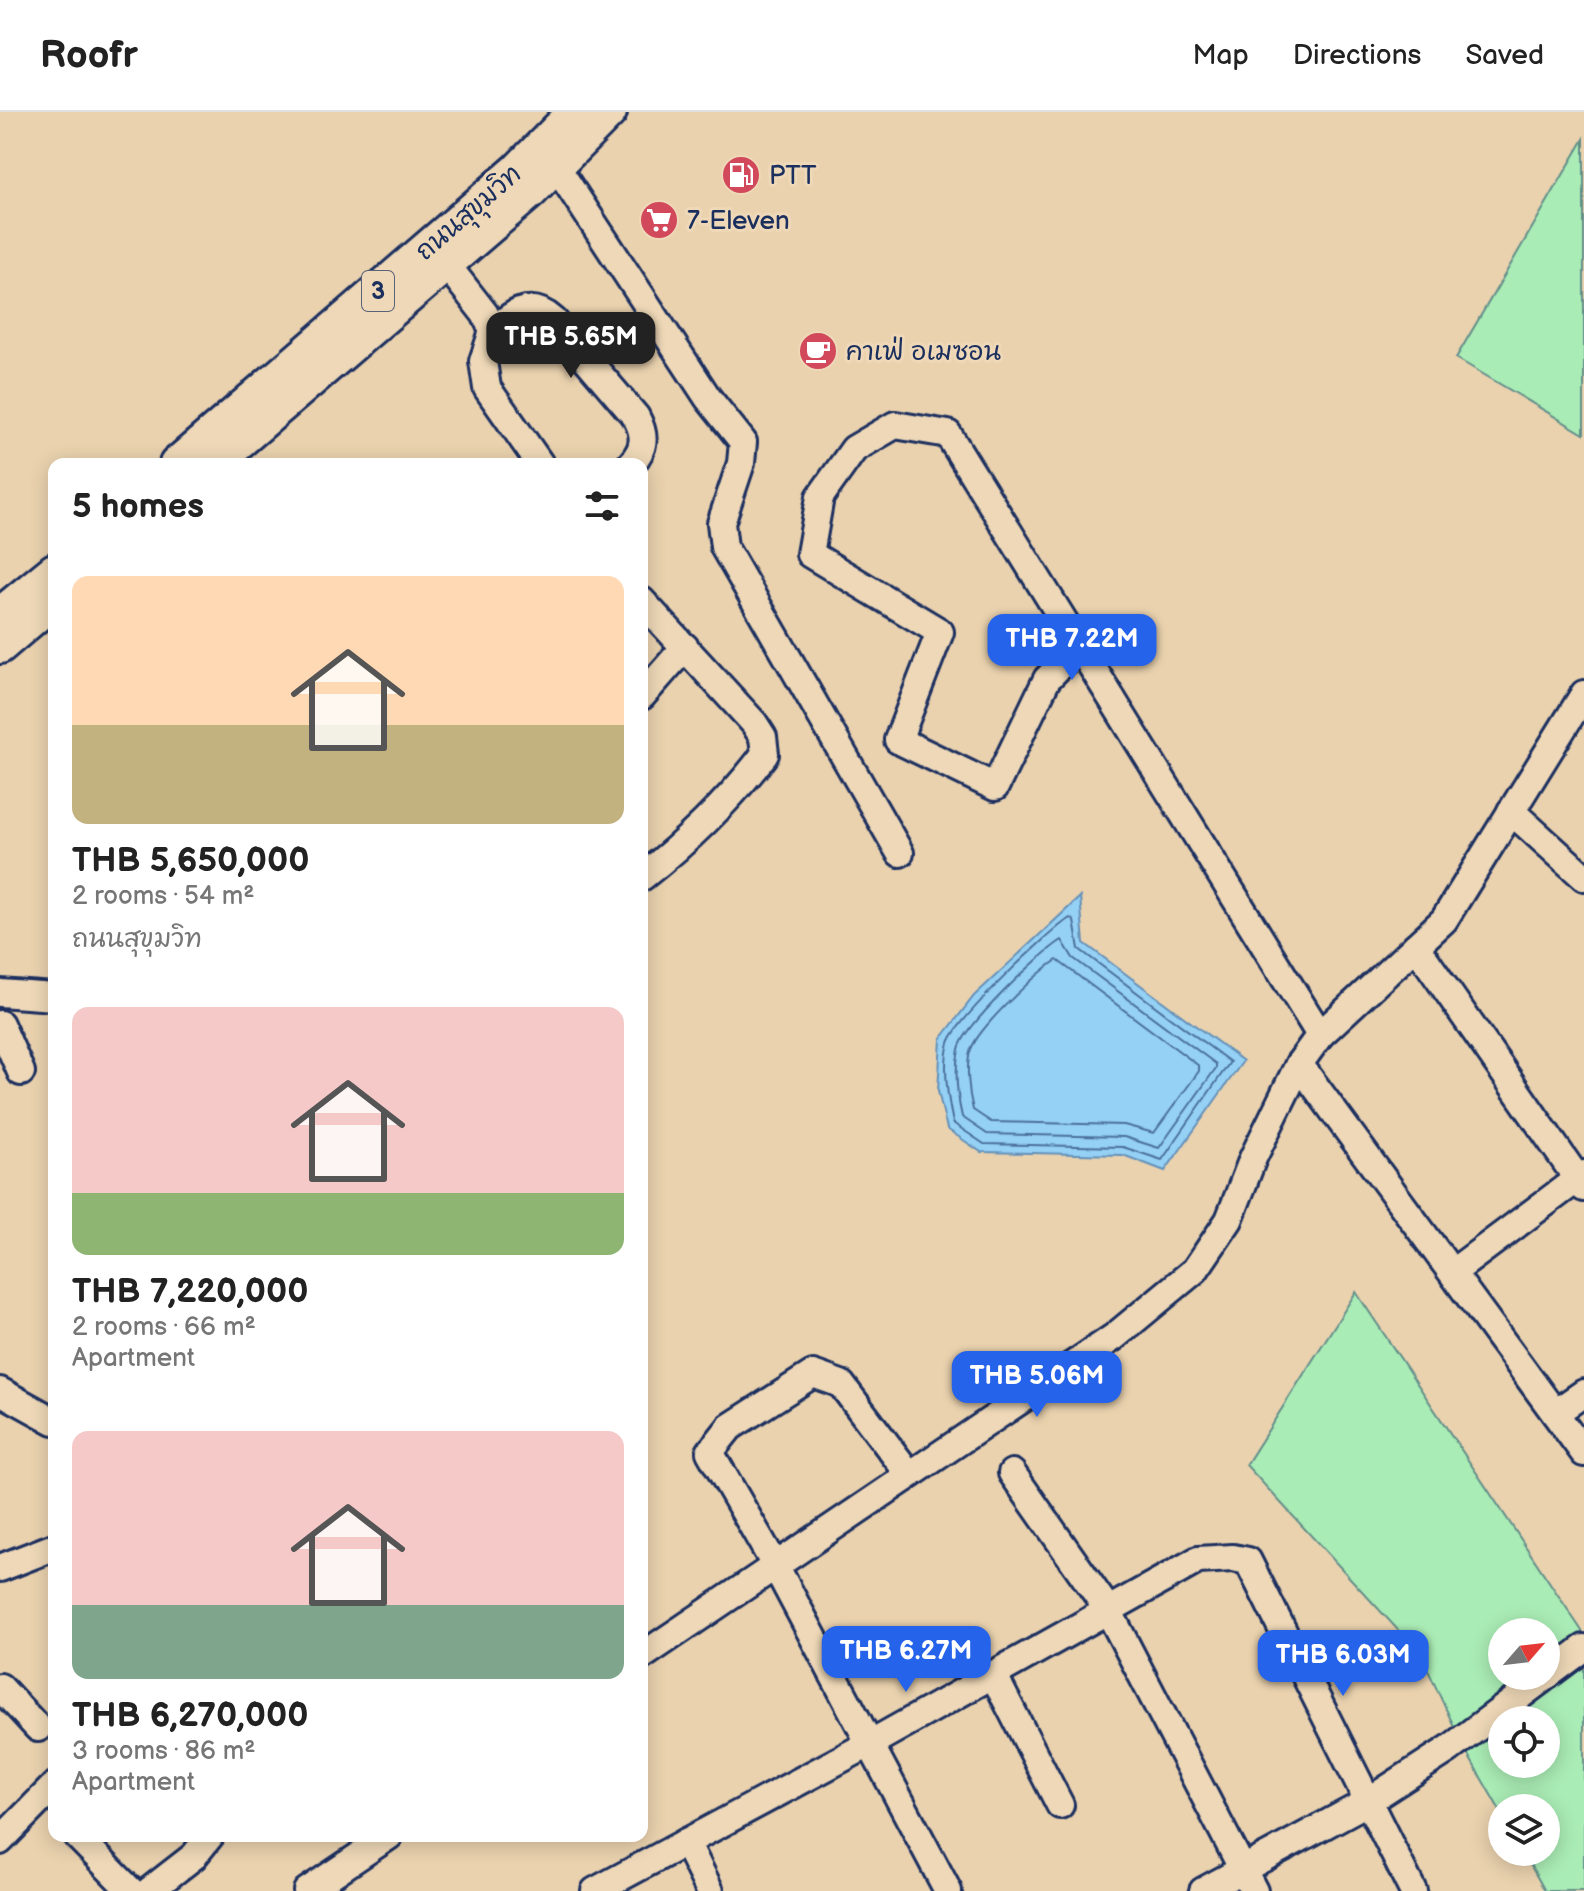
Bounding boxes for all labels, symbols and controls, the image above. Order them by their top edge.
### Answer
text: Roofr [40,33,138,78]
text: Map [1192,39,1249,72]
text: Directions [1293,39,1421,72]
text: Saved [1465,39,1544,72]
fuel station icon: PTT [720,154,762,196]
street label: ถนนสุขุมวิท [409,158,530,269]
place label: PTT [769,161,817,192]
supermarket icon: 7-Eleven [638,199,680,241]
place label: 7-Eleven [687,206,790,237]
road number: 3 [362,271,394,311]
pin: THB 5.65M [479,312,663,380]
text: THB 5.65M [504,322,638,353]
cafe icon: คาเฟ่ อเมซอน [797,330,839,372]
place label: คาเฟ่ อเมซอน [846,336,1001,368]
icon: filters [580,484,624,528]
text: 5 homes [72,486,204,527]
pin: THB 7.22M [980,614,1164,682]
text: THB 7.22M [1005,624,1139,655]
icon: home [276,628,420,772]
text: THB 5,650,000 [72,840,309,881]
text: 2 rooms · 54 m² [72,881,255,912]
text: ถนนสุขุมวิท [72,924,202,955]
icon: home [276,1059,420,1203]
text: THB 7,220,000 [72,1271,308,1312]
text: 2 rooms · 66 m² [72,1312,256,1343]
text: Apartment [72,1343,195,1374]
pin: THB 5.06M [945,1351,1129,1419]
text: THB 5.06M [970,1361,1104,1392]
icon: home [276,1483,420,1627]
north arrow [1488,1618,1560,1690]
map controls [1488,1618,1560,1866]
pin: THB 6.27M [814,1626,998,1694]
pin: THB 6.03M [1251,1630,1435,1698]
text: THB 6.27M [840,1636,972,1667]
text: THB 6.03M [1276,1640,1410,1671]
text: THB 6,270,000 [72,1695,308,1736]
button: locate [1488,1706,1560,1778]
text: 3 rooms · 86 m² [72,1736,256,1767]
text: Apartment [72,1767,195,1798]
button: layers [1488,1794,1560,1866]

